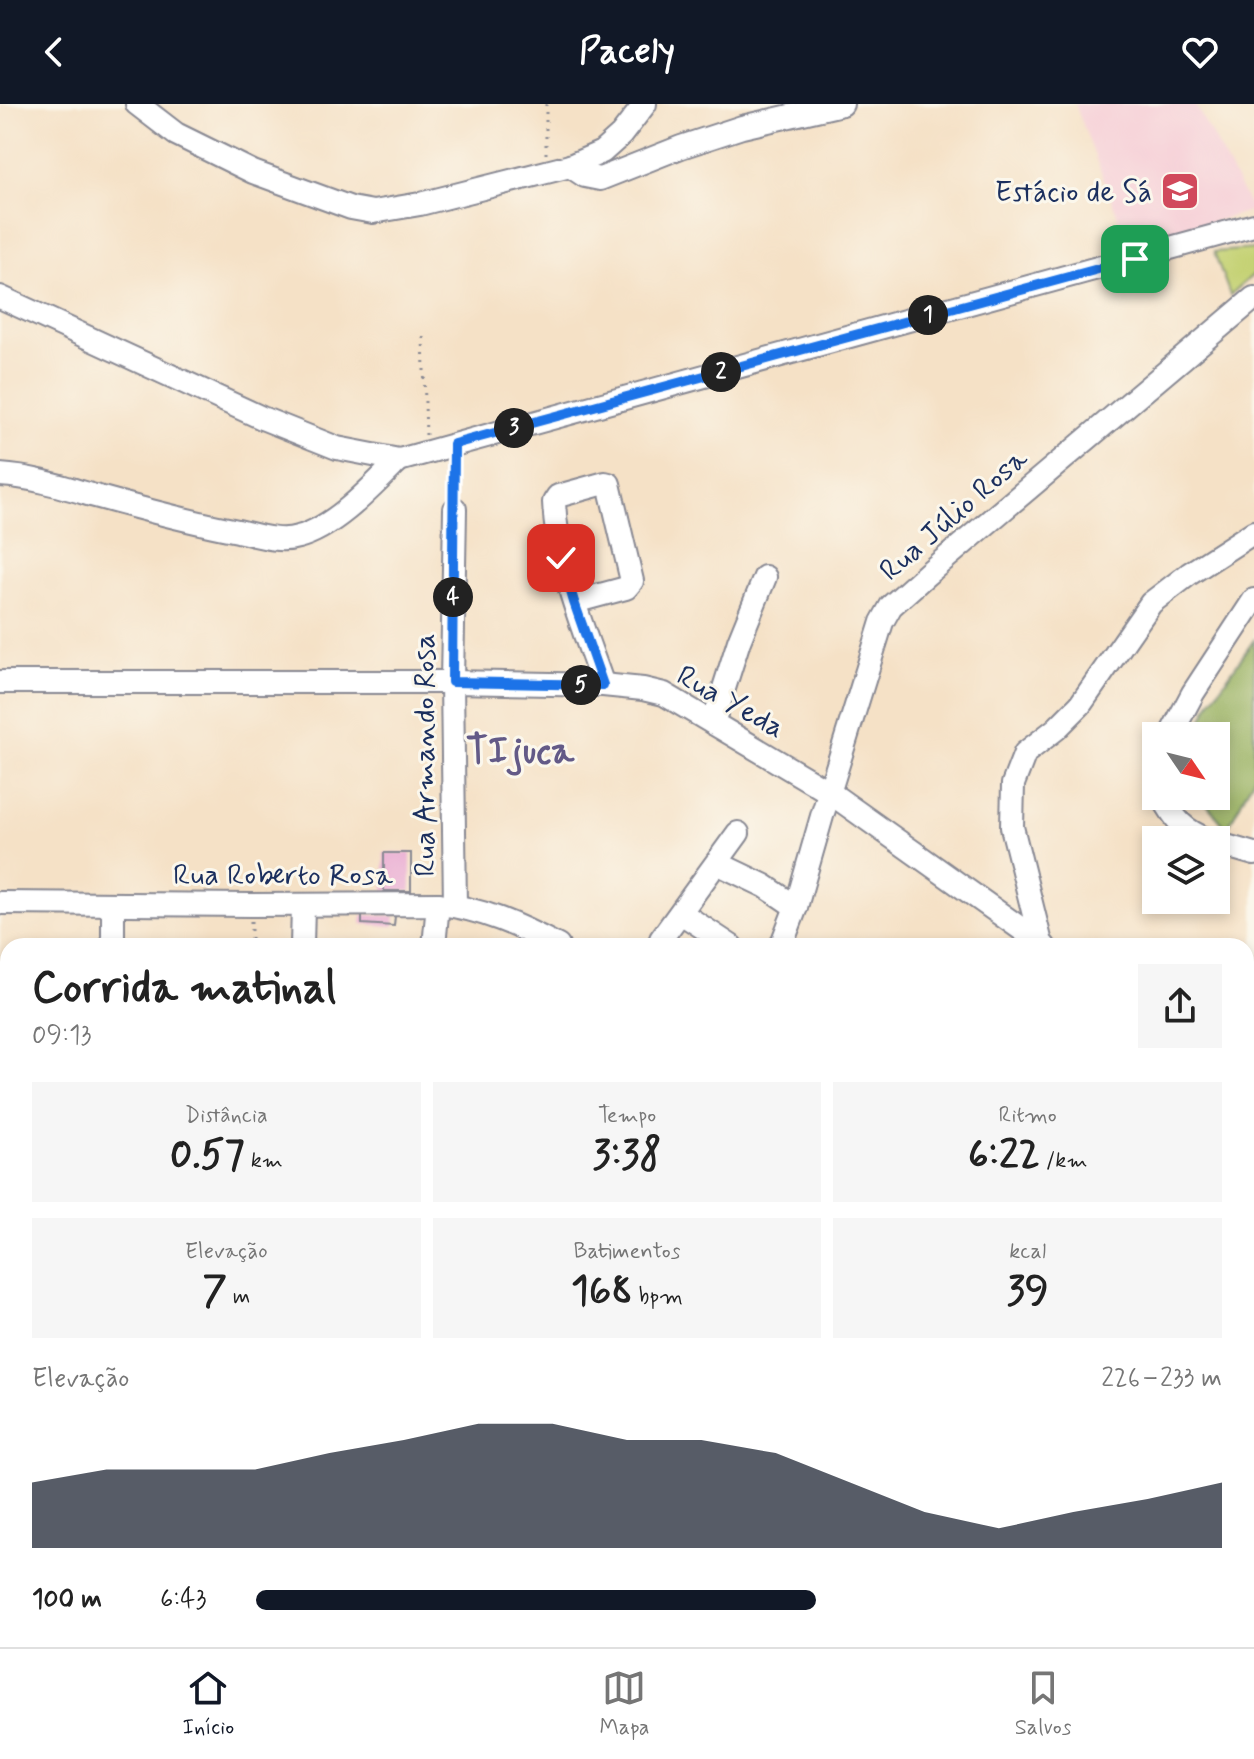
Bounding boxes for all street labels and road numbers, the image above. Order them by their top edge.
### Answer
street label: Rua Júlio Rosa [872,439,1037,590]
street label: Rua Armando Rosa [406,633,445,877]
street label: Rua Yeda [669,657,791,748]
street label: Rua Roberto Rosa [173,856,394,895]

